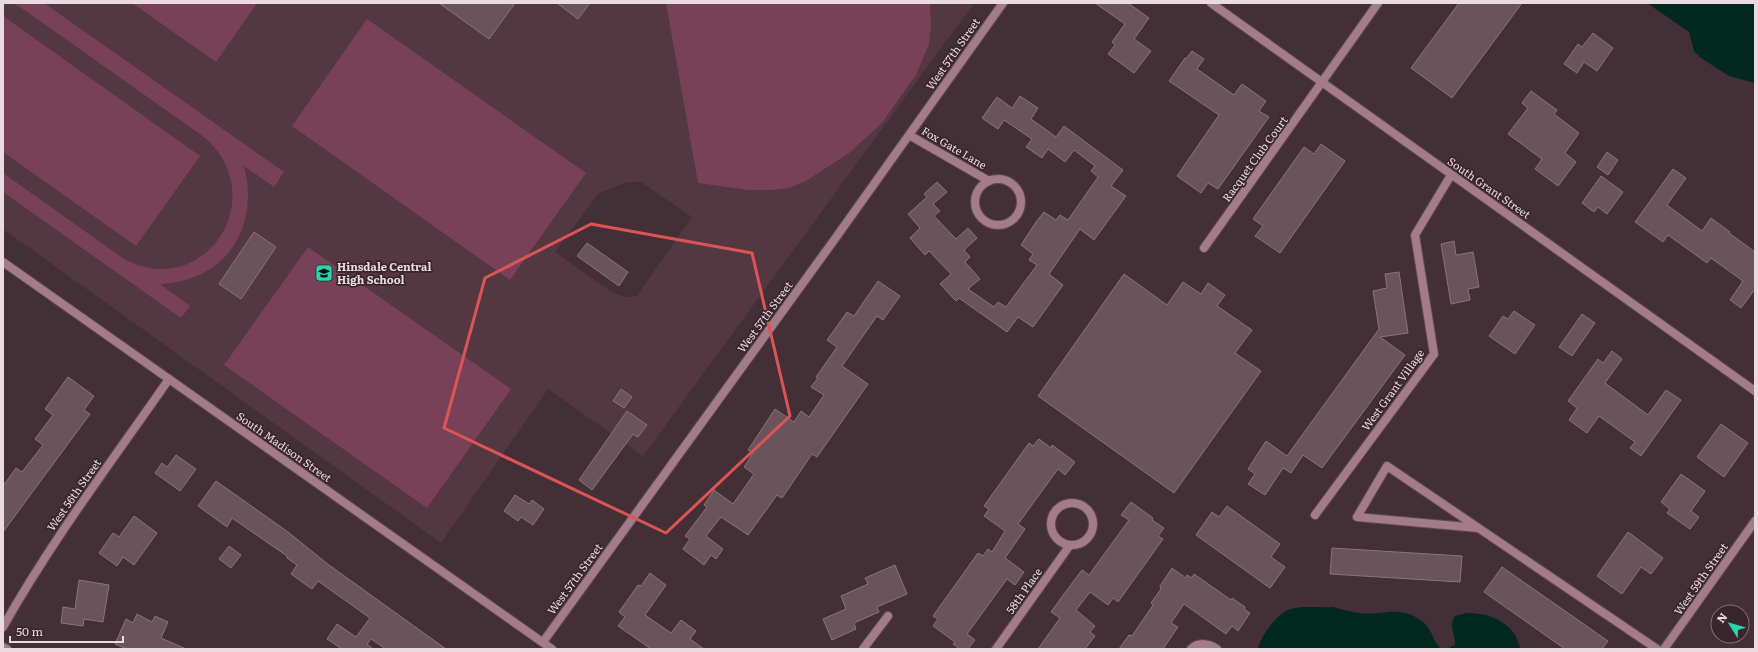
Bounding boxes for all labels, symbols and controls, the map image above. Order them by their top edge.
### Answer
street label: West 57th Street [921,14,983,93]
street label: Racquet Club Court [1218,112,1291,204]
street label: Fox Gate Lane [919,122,990,172]
street label: South Grant Street [1445,153,1535,222]
place label: Hinsdale Central High School [337,258,431,287]
school or university icon: Hinsdale Central High School [314,263,334,283]
street label: West 57th Street [733,277,796,355]
street label: West Grant Village [1357,345,1427,434]
street label: South Madison Street [234,407,336,485]
street label: West 56th Street [42,455,104,534]
street label: West 57th Street [543,539,606,617]
street label: West 59th Street [1669,539,1731,618]
street label: 58th Place [1001,564,1045,617]
north arrow [1710,604,1750,644]
text: N [1712,609,1730,626]
scale bar [10,618,123,644]
text: 50 m [16,622,43,640]

